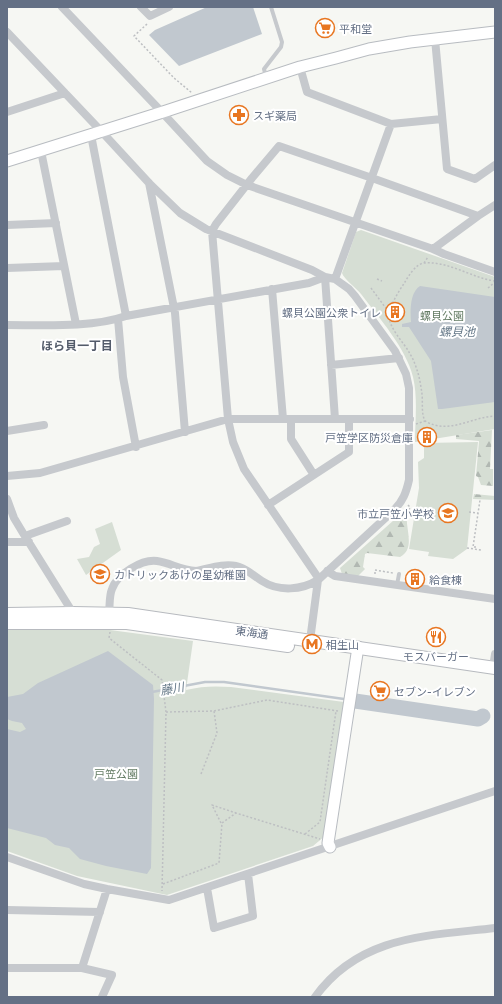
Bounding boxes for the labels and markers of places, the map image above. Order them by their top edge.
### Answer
supermarket icon: 平和堂 [314,17,336,39]
place label: 平和堂 [339,22,372,35]
pharmacy icon: スギ薬局 [228,104,250,126]
place label: スギ薬局 [253,109,297,122]
building icon: 螺貝公園公衆トイレ [384,301,406,323]
place label: 螺貝公園公衆トイレ [282,306,381,319]
building icon: 戸笠学区防災倉庫 [416,426,438,448]
place label: 戸笠学区防災倉庫 [325,431,413,444]
school or university icon: 市立戸笠小学校 [437,502,459,524]
place label: 市立戸笠小学校 [357,507,434,520]
school or university icon: カトリックあけの星幼稚園 [89,563,111,585]
place label: カトリックあけの星幼稚園 [114,568,246,581]
building icon: 給食棟 [404,568,426,590]
place label: 給食棟 [429,573,462,586]
restaurant icon: モスバーガー [425,626,447,648]
metro station icon: 相生山 [301,633,323,655]
place label: 相生山 [326,638,359,651]
place label: モスバーガー [403,650,469,663]
supermarket icon: セブン-イレブン [369,680,391,702]
place label: セブン-イレブン [394,685,476,698]

